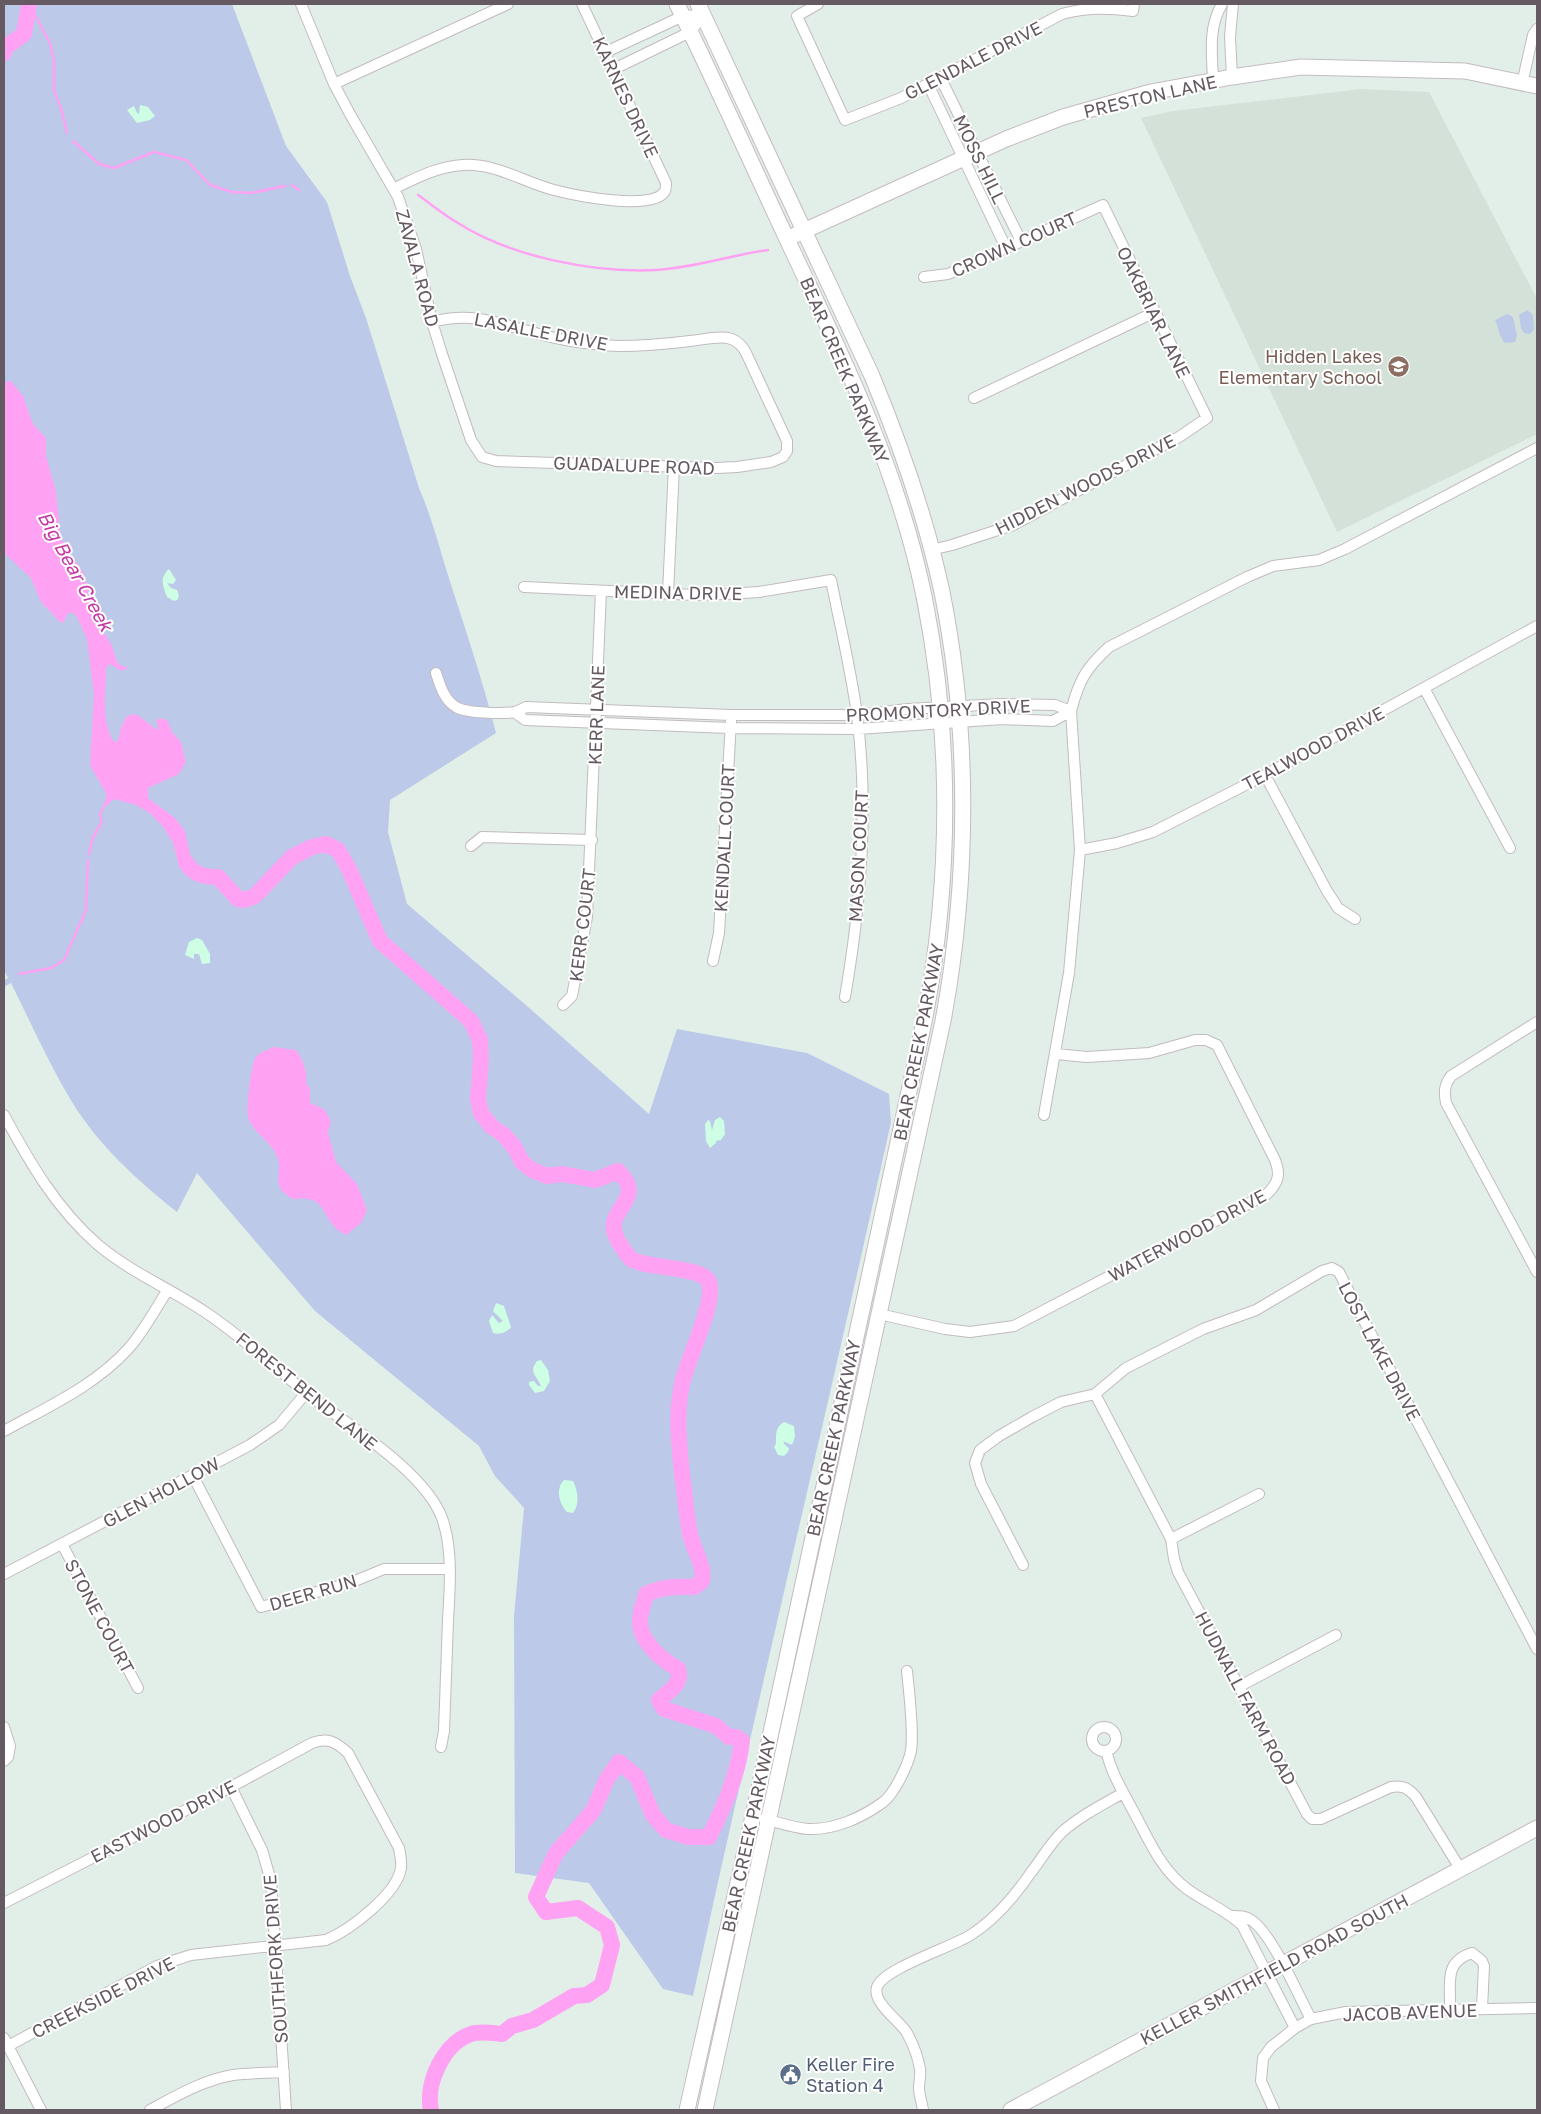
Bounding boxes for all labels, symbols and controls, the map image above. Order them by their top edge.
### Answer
street label: GLENDALE DRIVE [901,16,1045,104]
street label: KARNES DRIVE [588,33,664,161]
street label: PRESTON LANE [1081,70,1219,122]
street label: MOSS HILL [949,111,1011,207]
street label: CROWN COURT [948,206,1080,282]
street label: ZAVALA ROAD [392,207,444,329]
street label: OAKBRIAR LANE [1113,243,1195,381]
street label: BEAR CREEK PARKWAY [796,273,894,467]
street label: LASALLE DRIVE [472,307,610,355]
place label: Hidden Lakes Elementary School [1218,345,1382,388]
school or university icon: Hidden Lakes Elementary School [1386,354,1410,378]
street label: HIDDEN WOODS DRIVE [991,429,1179,539]
street label: GUADALUPE ROAD [553,451,715,479]
water label: Big Bear Creek [34,507,120,637]
street label: MEDINA DRIVE [614,580,742,604]
street label: KERR LANE [583,665,609,765]
street label: PROMONTORY DRIVE [845,694,1031,726]
street label: TEALWOOD DRIVE [1238,701,1388,795]
street label: KENDALL COURT [709,763,739,913]
street label: MASON COURT [844,789,872,923]
street label: KERR COURT [564,867,600,983]
street label: BEAR CREEK PARKWAY [888,941,948,1142]
street label: WATERWOOD DRIVE [1104,1184,1270,1286]
street label: LOST LAKE DRIVE [1334,1278,1426,1424]
street label: FOREST BEND LANE [232,1327,382,1455]
street label: BEAR CREEK PARKWAY [801,1337,865,1538]
street label: GLEN HOLLOW [99,1452,223,1532]
street label: STONE COURT [61,1555,139,1677]
street label: DEER RUN [267,1569,359,1615]
street label: HUDNALL FARM ROAD [1191,1607,1301,1789]
street label: BEAR CREEK PARKWAY [716,1733,780,1934]
street label: EASTWOOD DRIVE [87,1775,239,1867]
street label: SOUTHFORK DRIVE [258,1874,292,2044]
street label: KELLER SMITHFIELD ROAD SOUTH [1136,1889,1412,2049]
street label: CREEKSIDE DRIVE [28,1951,178,2043]
street label: JACOB AVENUE [1342,1999,1478,2025]
place label: Keller Fire Station 4 [806,2053,895,2096]
public building icon: Keller Fire Station 4 [778,2062,802,2086]

